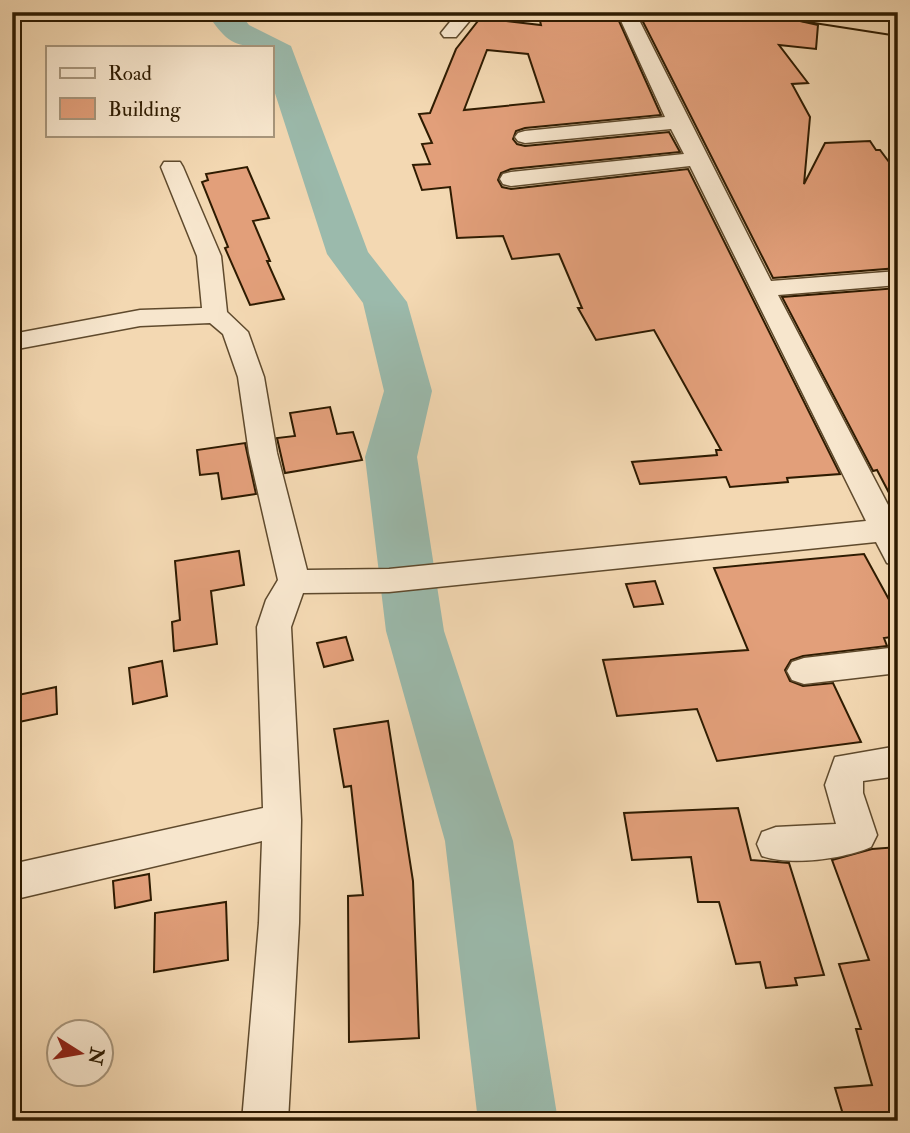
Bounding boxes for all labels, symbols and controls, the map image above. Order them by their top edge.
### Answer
legend [46,46,273,136]
text: Road [108,60,153,87]
text: Building [108,96,181,123]
north arrow [46,1018,116,1088]
text: N [82,1044,109,1068]

